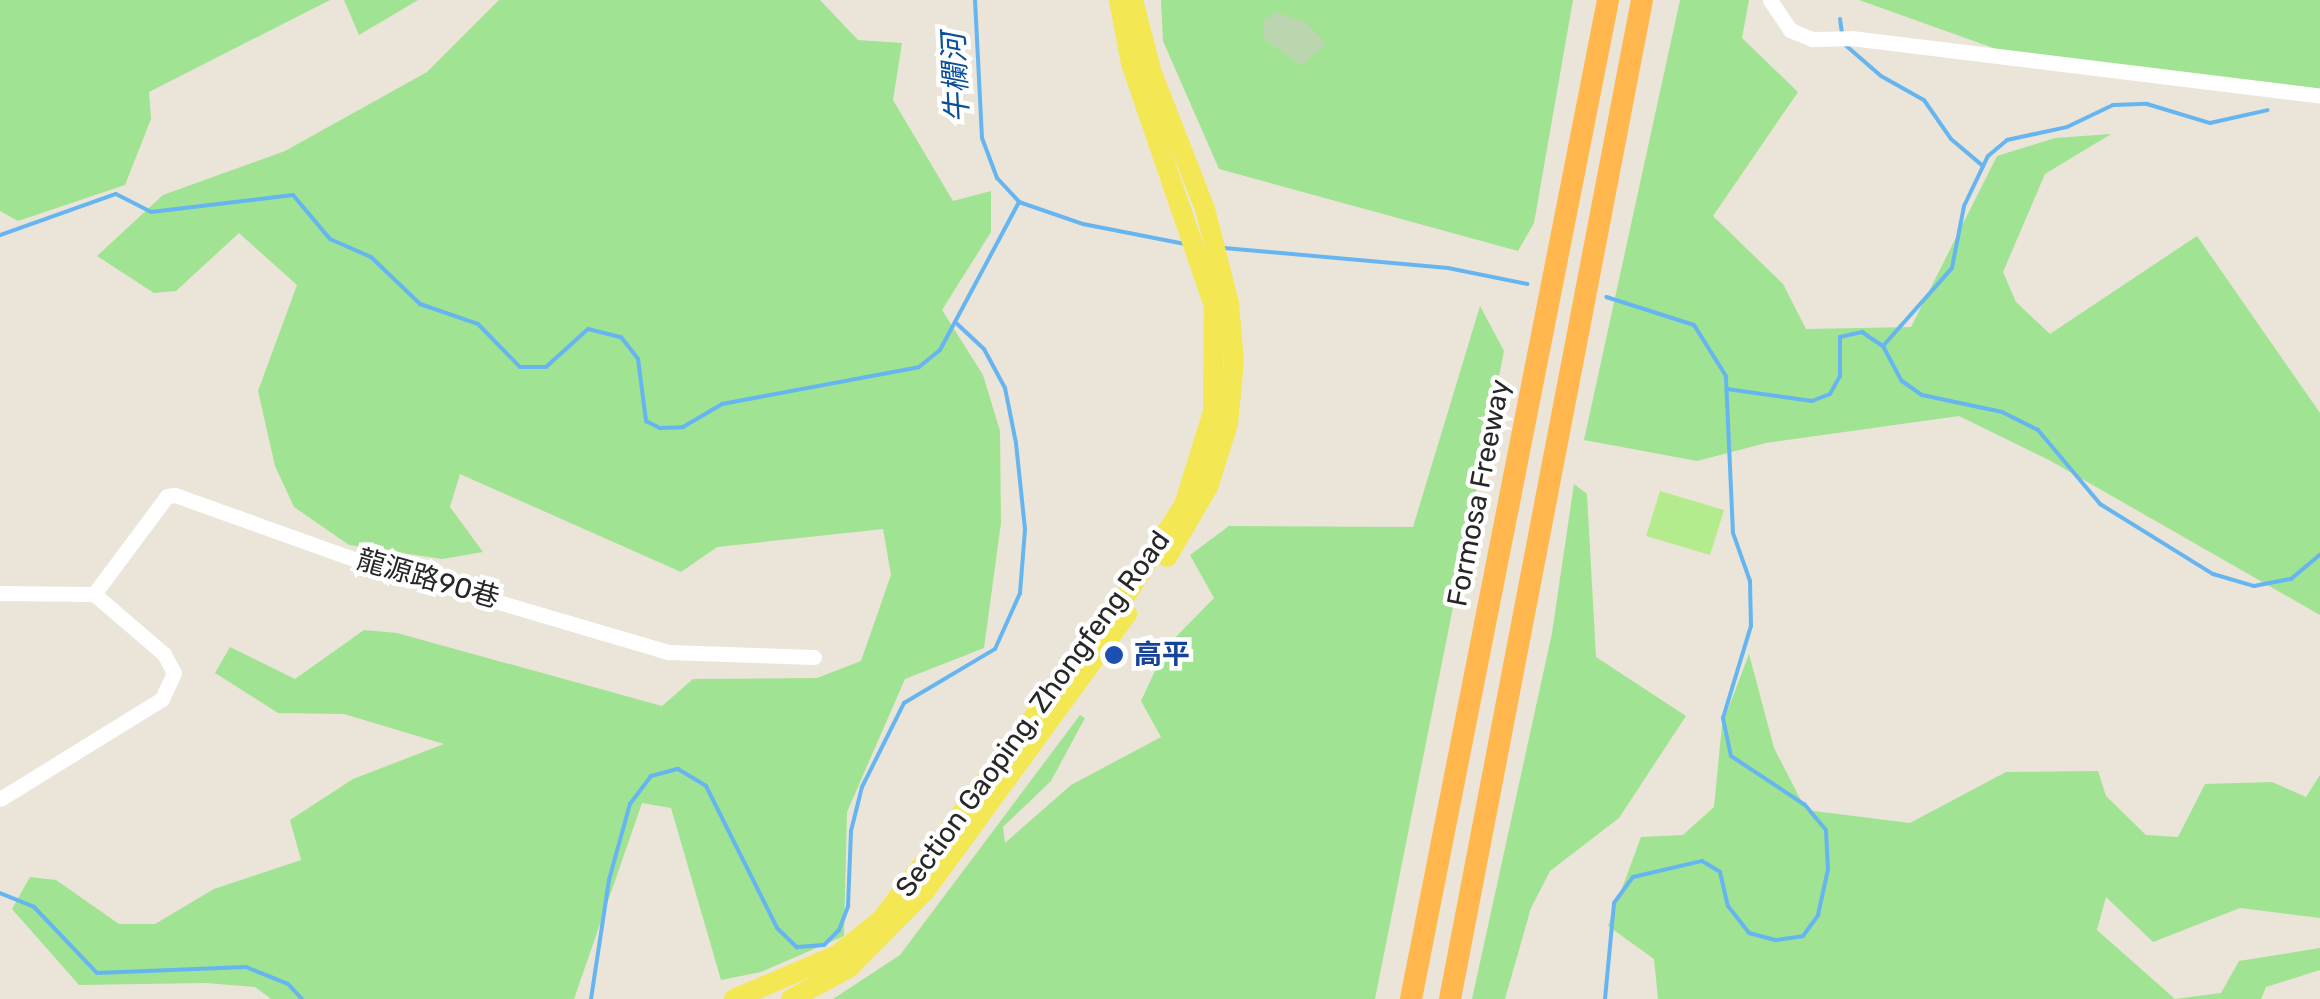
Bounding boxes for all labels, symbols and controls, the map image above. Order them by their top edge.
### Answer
water label: 牛欄河 [936,32,976,124]
street label: Formosa Freeway [1441,377,1517,609]
street label: Section Gaoping, Zhongfeng Road [889,524,1177,904]
street label: 龍源路90巷 [353,543,503,615]
place label: 高平 [1134,638,1190,672]
marker: 高平 [1103,644,1125,666]

